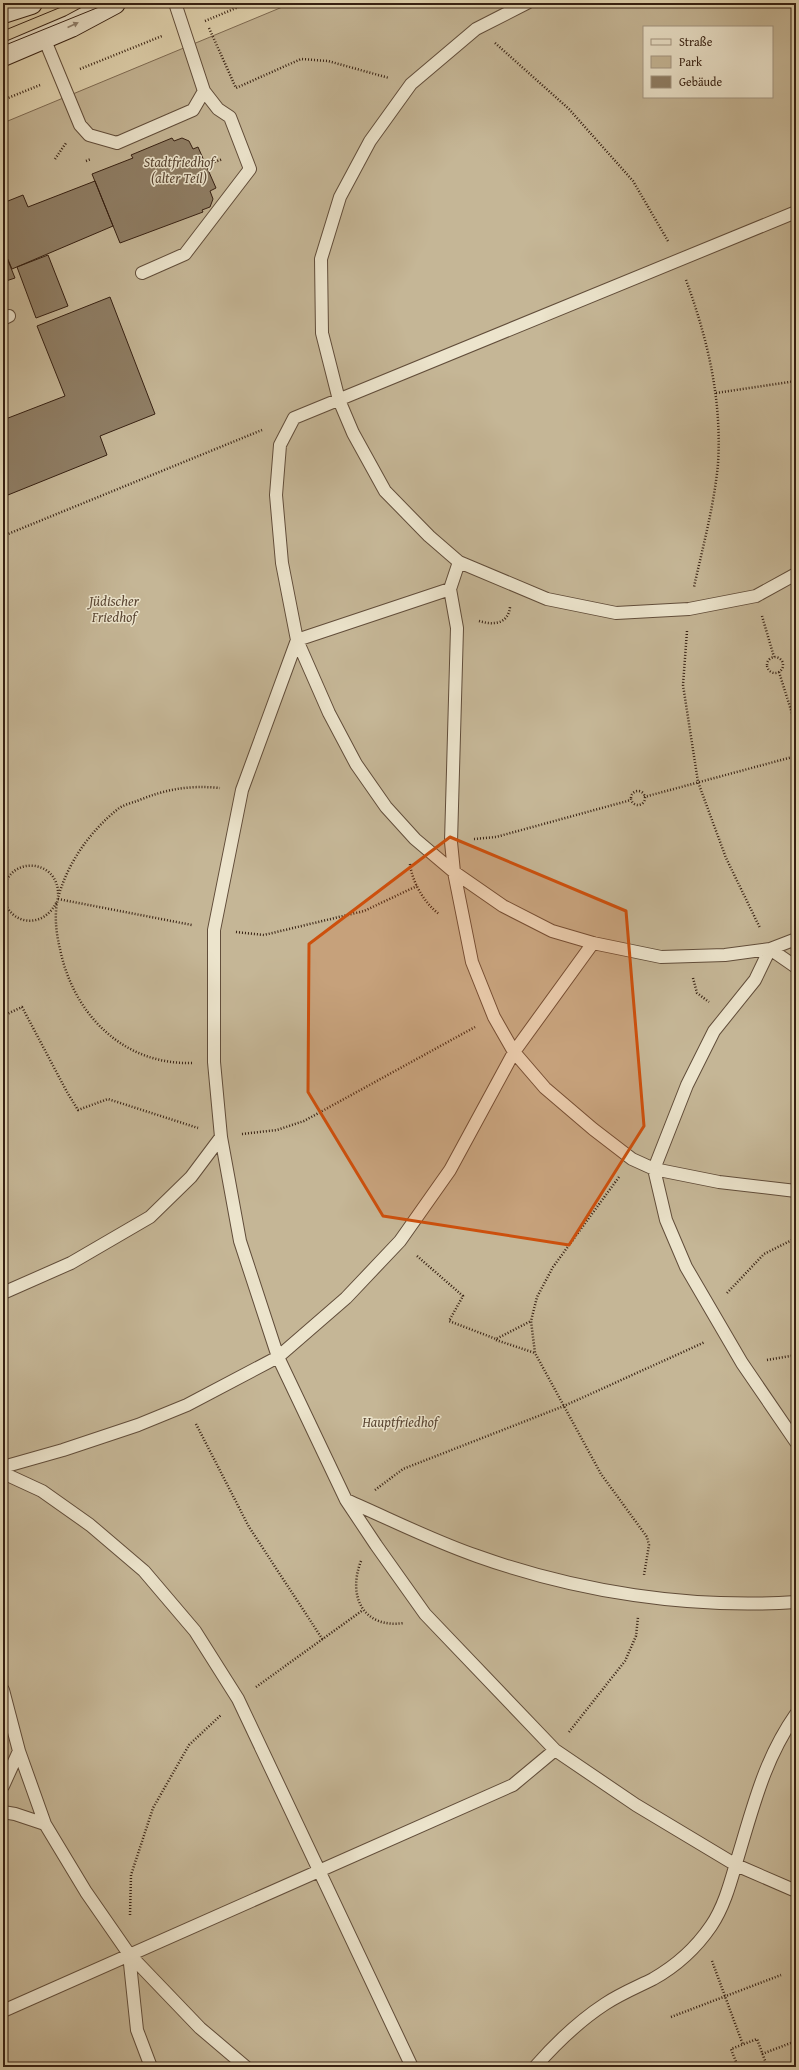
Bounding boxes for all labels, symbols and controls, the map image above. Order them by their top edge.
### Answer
one-way arrow [67,22,78,28]
legend [643,26,773,98]
text: Straße [679,33,713,50]
text: Park [679,53,703,70]
text: Gebäude [679,73,722,90]
park label: Stadtfriedhof (alter Teil) [144,152,217,188]
park label: Jüdischer Friedhof [87,591,140,627]
park label: Hauptfriedhof [361,1412,441,1432]

